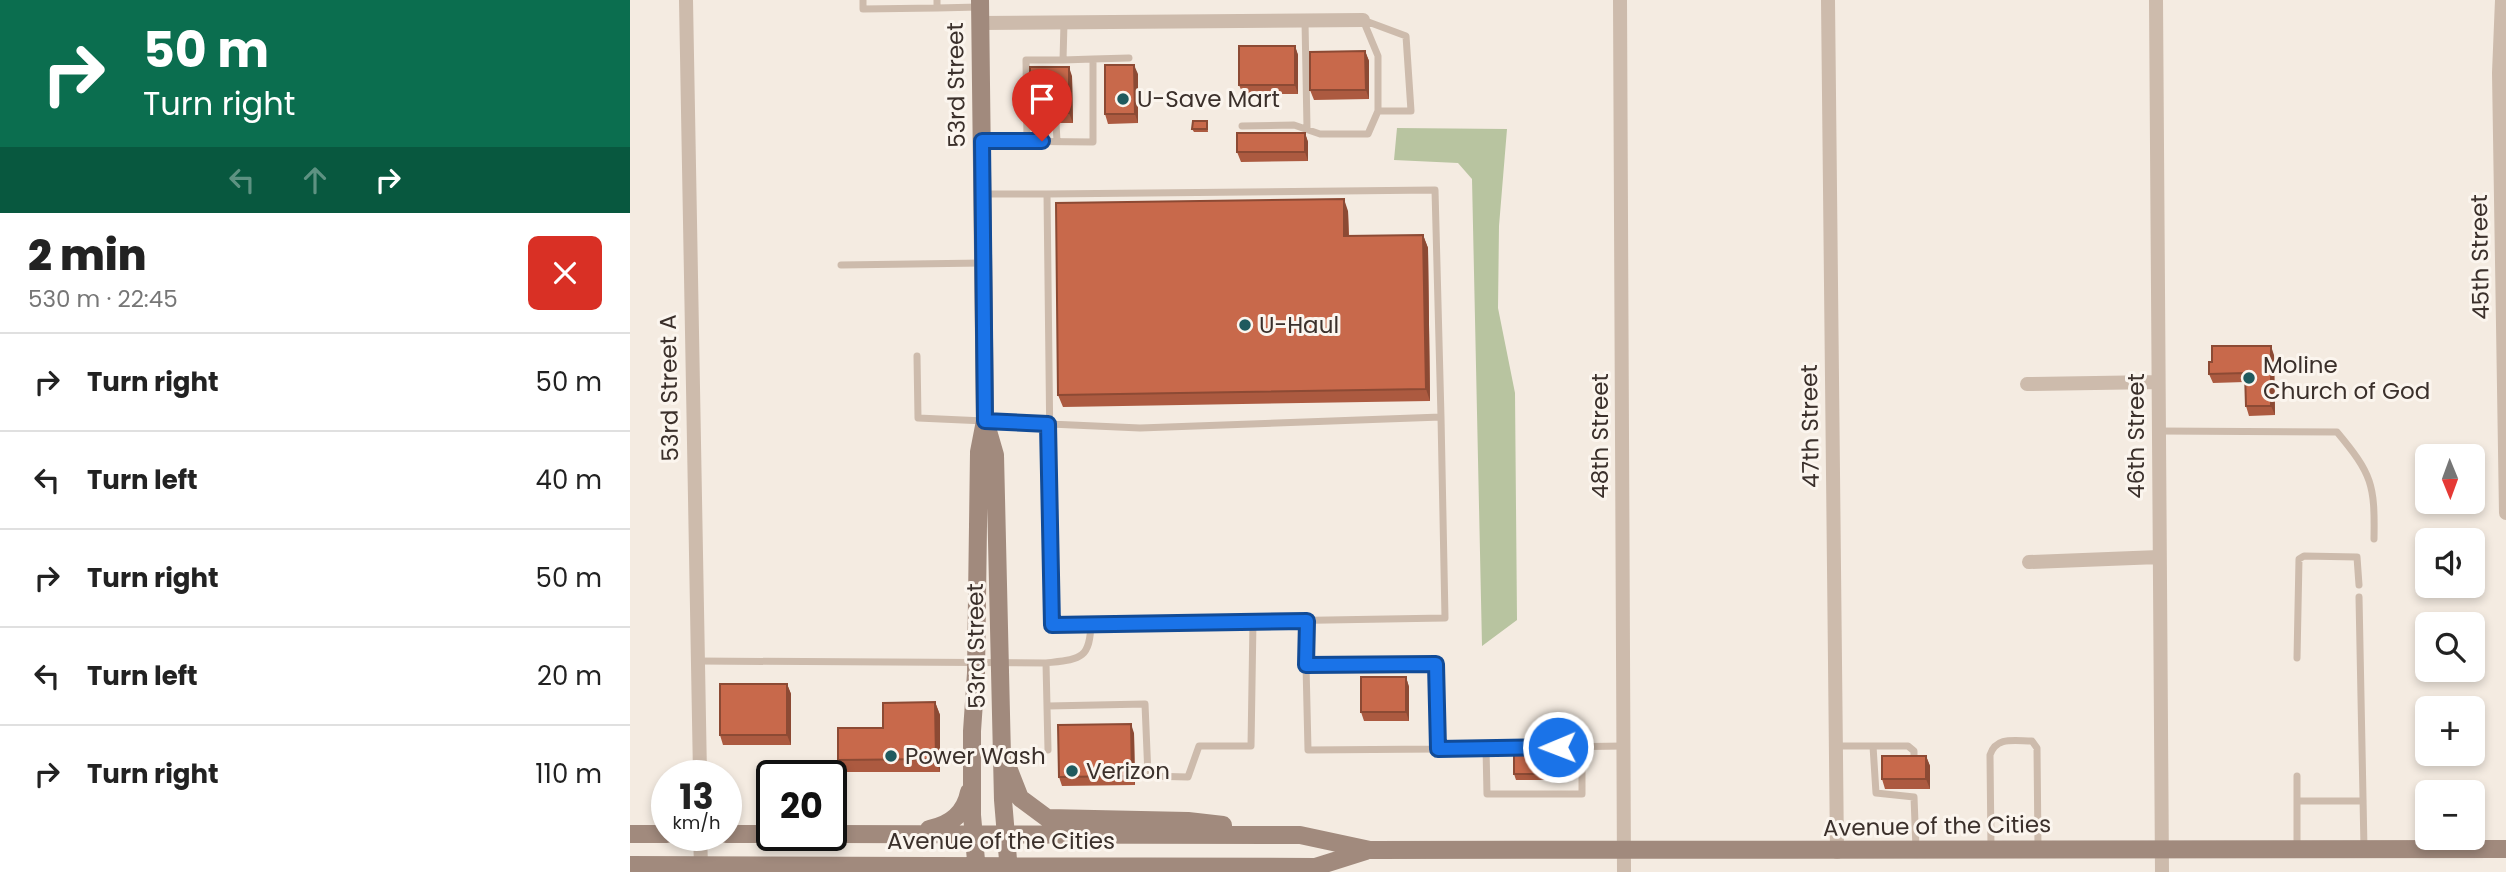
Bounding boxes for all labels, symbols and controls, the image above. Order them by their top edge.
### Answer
text: 50 m [143,16,269,84]
street label: 53rd Street [939,22,973,148]
icon: right [28,28,119,119]
pin [1012,69,1072,141]
icon: arrive [1023,80,1061,118]
text: Turn right [143,81,295,126]
place label: U-Save Mart [1137,83,1280,115]
marker: U-Save Mart [1115,91,1131,107]
icon: left [223,161,261,199]
icon: ahead [296,161,334,199]
icon: right [369,161,407,199]
street label: 45th Street [2463,194,2497,320]
text: 2 min [28,226,146,285]
button: close [528,236,602,310]
text: 530 m · 22:45 [28,283,178,315]
place label: U-Haul [1259,309,1339,341]
street label: 53rd Street A [652,314,686,462]
marker: U-Haul [1237,317,1253,333]
place label: Moline Church of God [2263,349,2430,407]
icon: right [28,363,66,401]
text: Turn right [87,364,219,400]
text: 50 m [536,364,602,400]
street label: 47th Street [1793,364,1827,488]
marker: Moline Church of God [2241,370,2257,386]
street label: 48th Street [1584,373,1616,499]
street label: 46th Street [2120,373,2152,499]
north arrow [2415,444,2485,514]
map controls [2415,444,2485,850]
icon: left [28,461,66,499]
text: Turn left [87,462,198,498]
text: 40 m [536,462,602,498]
button: sound [2415,528,2485,598]
icon: right [28,559,66,597]
text: Turn right [87,560,219,596]
text: 50 m [536,560,602,596]
street label: 53rd Street [959,583,993,709]
button: search [2415,612,2485,682]
icon: left [28,657,66,695]
text: Turn left [87,658,198,694]
text: 20 m [537,658,602,694]
button: + [2415,696,2485,766]
position arrow [1521,710,1595,784]
place label: Power Wash [905,740,1046,772]
marker: Power Wash [883,748,899,764]
icon: right [28,755,66,793]
place label: Verizon [1086,755,1170,787]
text: Turn right [87,756,219,792]
text: 110 m [535,756,602,792]
speed limit sign: 20 [756,760,847,851]
marker: Verizon [1064,763,1080,779]
text: 13 [679,772,714,821]
button: − [2415,780,2485,850]
street label: Avenue of the Cities [1823,808,2051,844]
text: km/h [673,810,720,835]
street label: Avenue of the Cities [887,825,1115,857]

